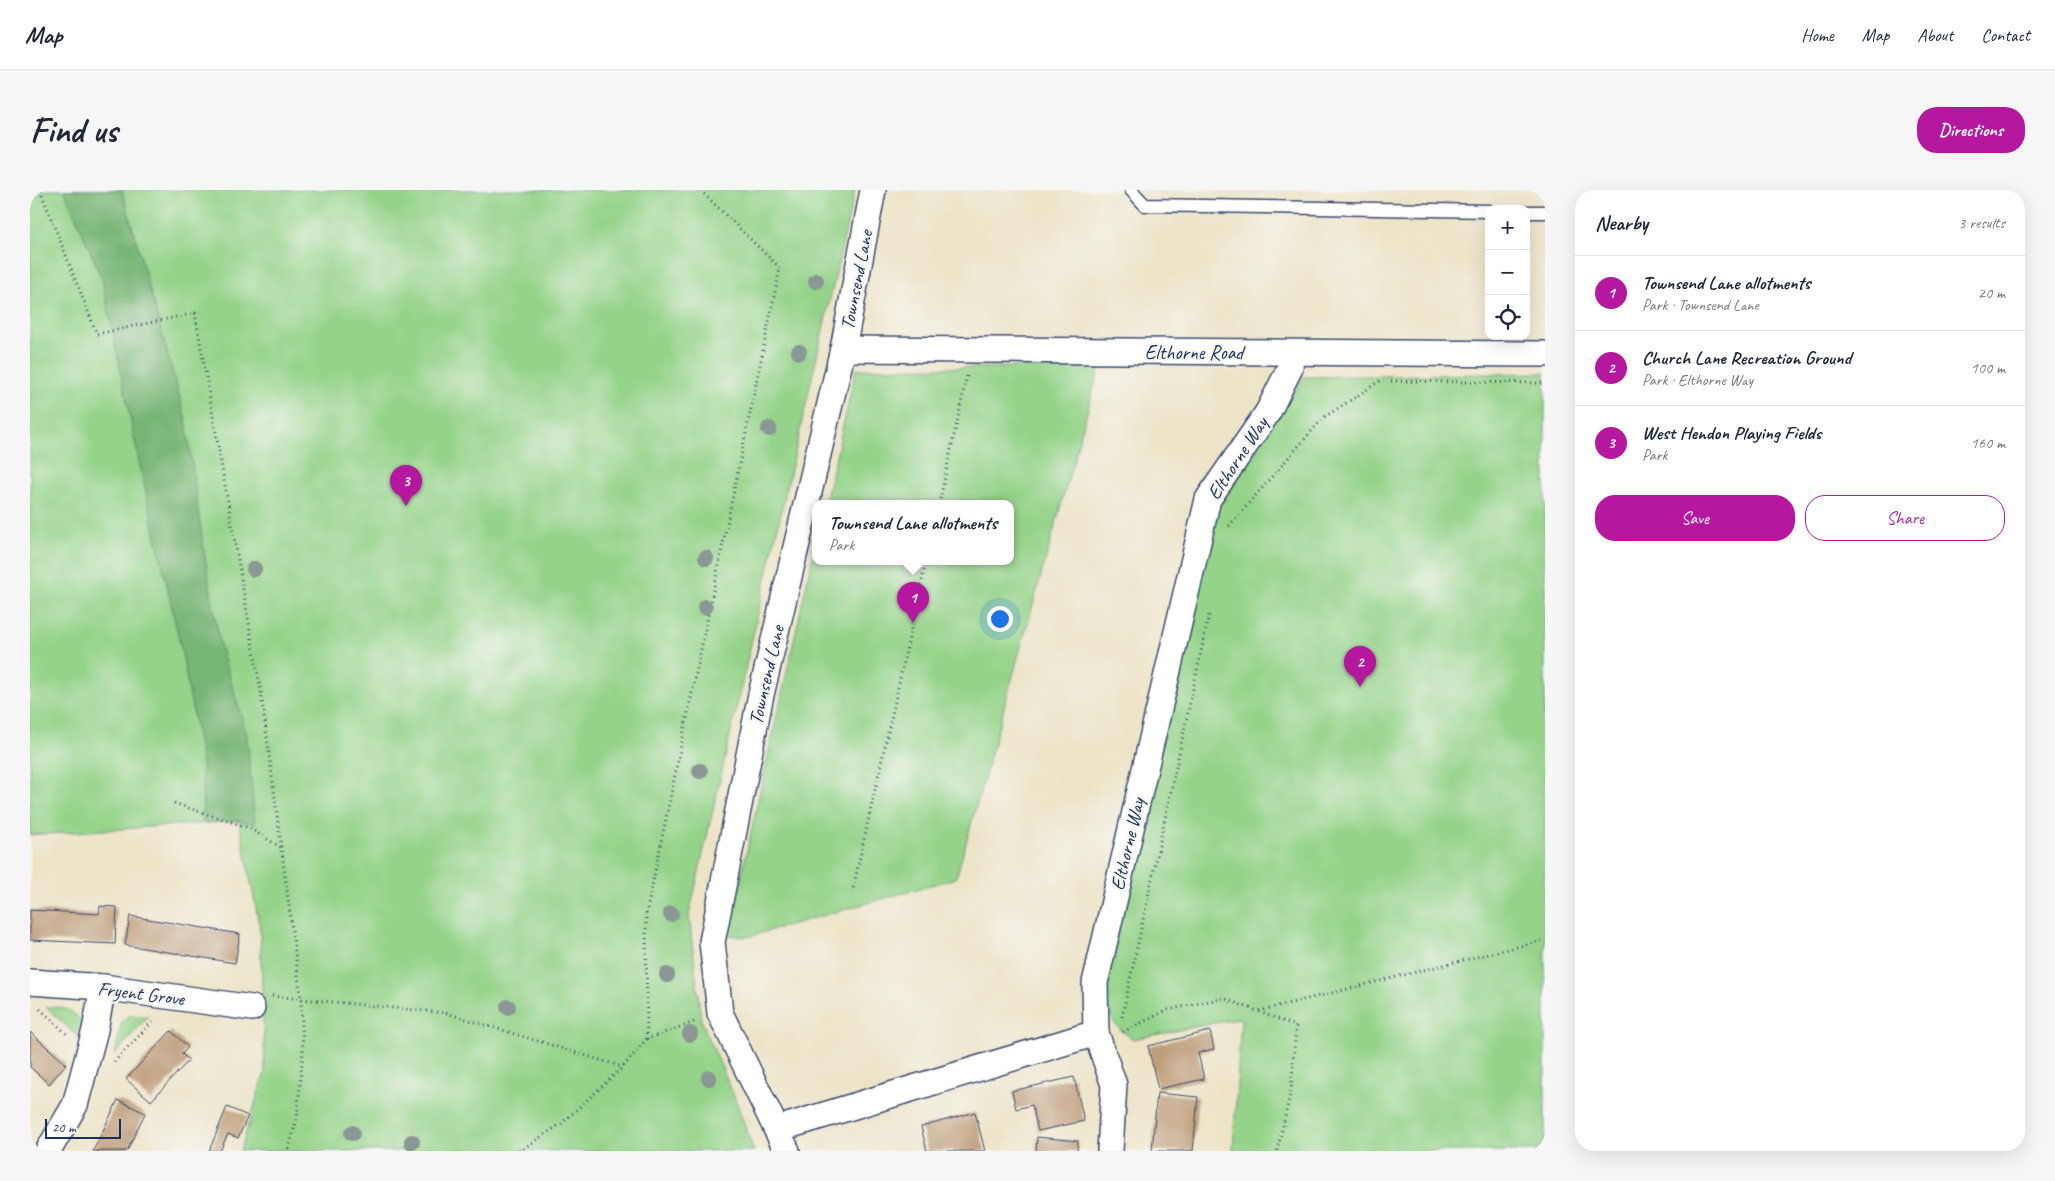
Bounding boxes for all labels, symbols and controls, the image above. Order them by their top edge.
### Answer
text: Map [25,20,62,50]
text: Home [1801,24,1834,46]
text: Map [1862,24,1889,46]
text: About [1917,24,1953,46]
text: Contact [1981,24,2030,46]
button: Directions [1917,107,2025,153]
text: Find us [30,108,117,153]
map controls [1485,205,1530,340]
button: + [1485,205,1530,250]
text: Nearby [1595,210,1648,236]
text: 3 results [1958,213,2005,233]
street label: Townsend Lane [835,227,879,332]
button: − [1485,250,1530,295]
text: Townsend Lane allotments [1642,271,1810,295]
text: 1 [1607,283,1615,303]
text: 20 m [1978,283,2005,303]
button: locate [1485,295,1530,340]
text: Park · Townsend Lane [1642,295,1759,315]
street label: Elthorne Road [1145,340,1246,365]
text: Church Lane Recreation Ground [1642,346,1851,370]
text: 2 [1607,358,1615,378]
text: 100 m [1971,358,2005,378]
text: Park · Elthorne Way [1642,370,1753,390]
street label: Elthorne Way [1201,410,1275,504]
text: West Hendon Playing Fields [1642,421,1821,445]
text: 3 [1607,433,1615,453]
text: 160 m [1971,433,2005,453]
text: Park [1642,445,1667,465]
pin: 3 [390,465,422,506]
button: Save [1595,495,1795,541]
button: Share [1805,495,2005,541]
popup [812,500,1014,565]
text: Townsend Lane allotments [829,511,997,535]
text: Park [829,535,854,555]
pin: 1 [897,582,929,623]
your location [987,606,1013,632]
street label: Townsend Lane [743,622,790,727]
pin: 2 [1344,646,1376,687]
street label: Elthorne Way [1105,794,1151,893]
street label: Fryent Grove [96,976,187,1011]
scale bar [45,1116,121,1139]
text: 20 m [52,1119,76,1136]

